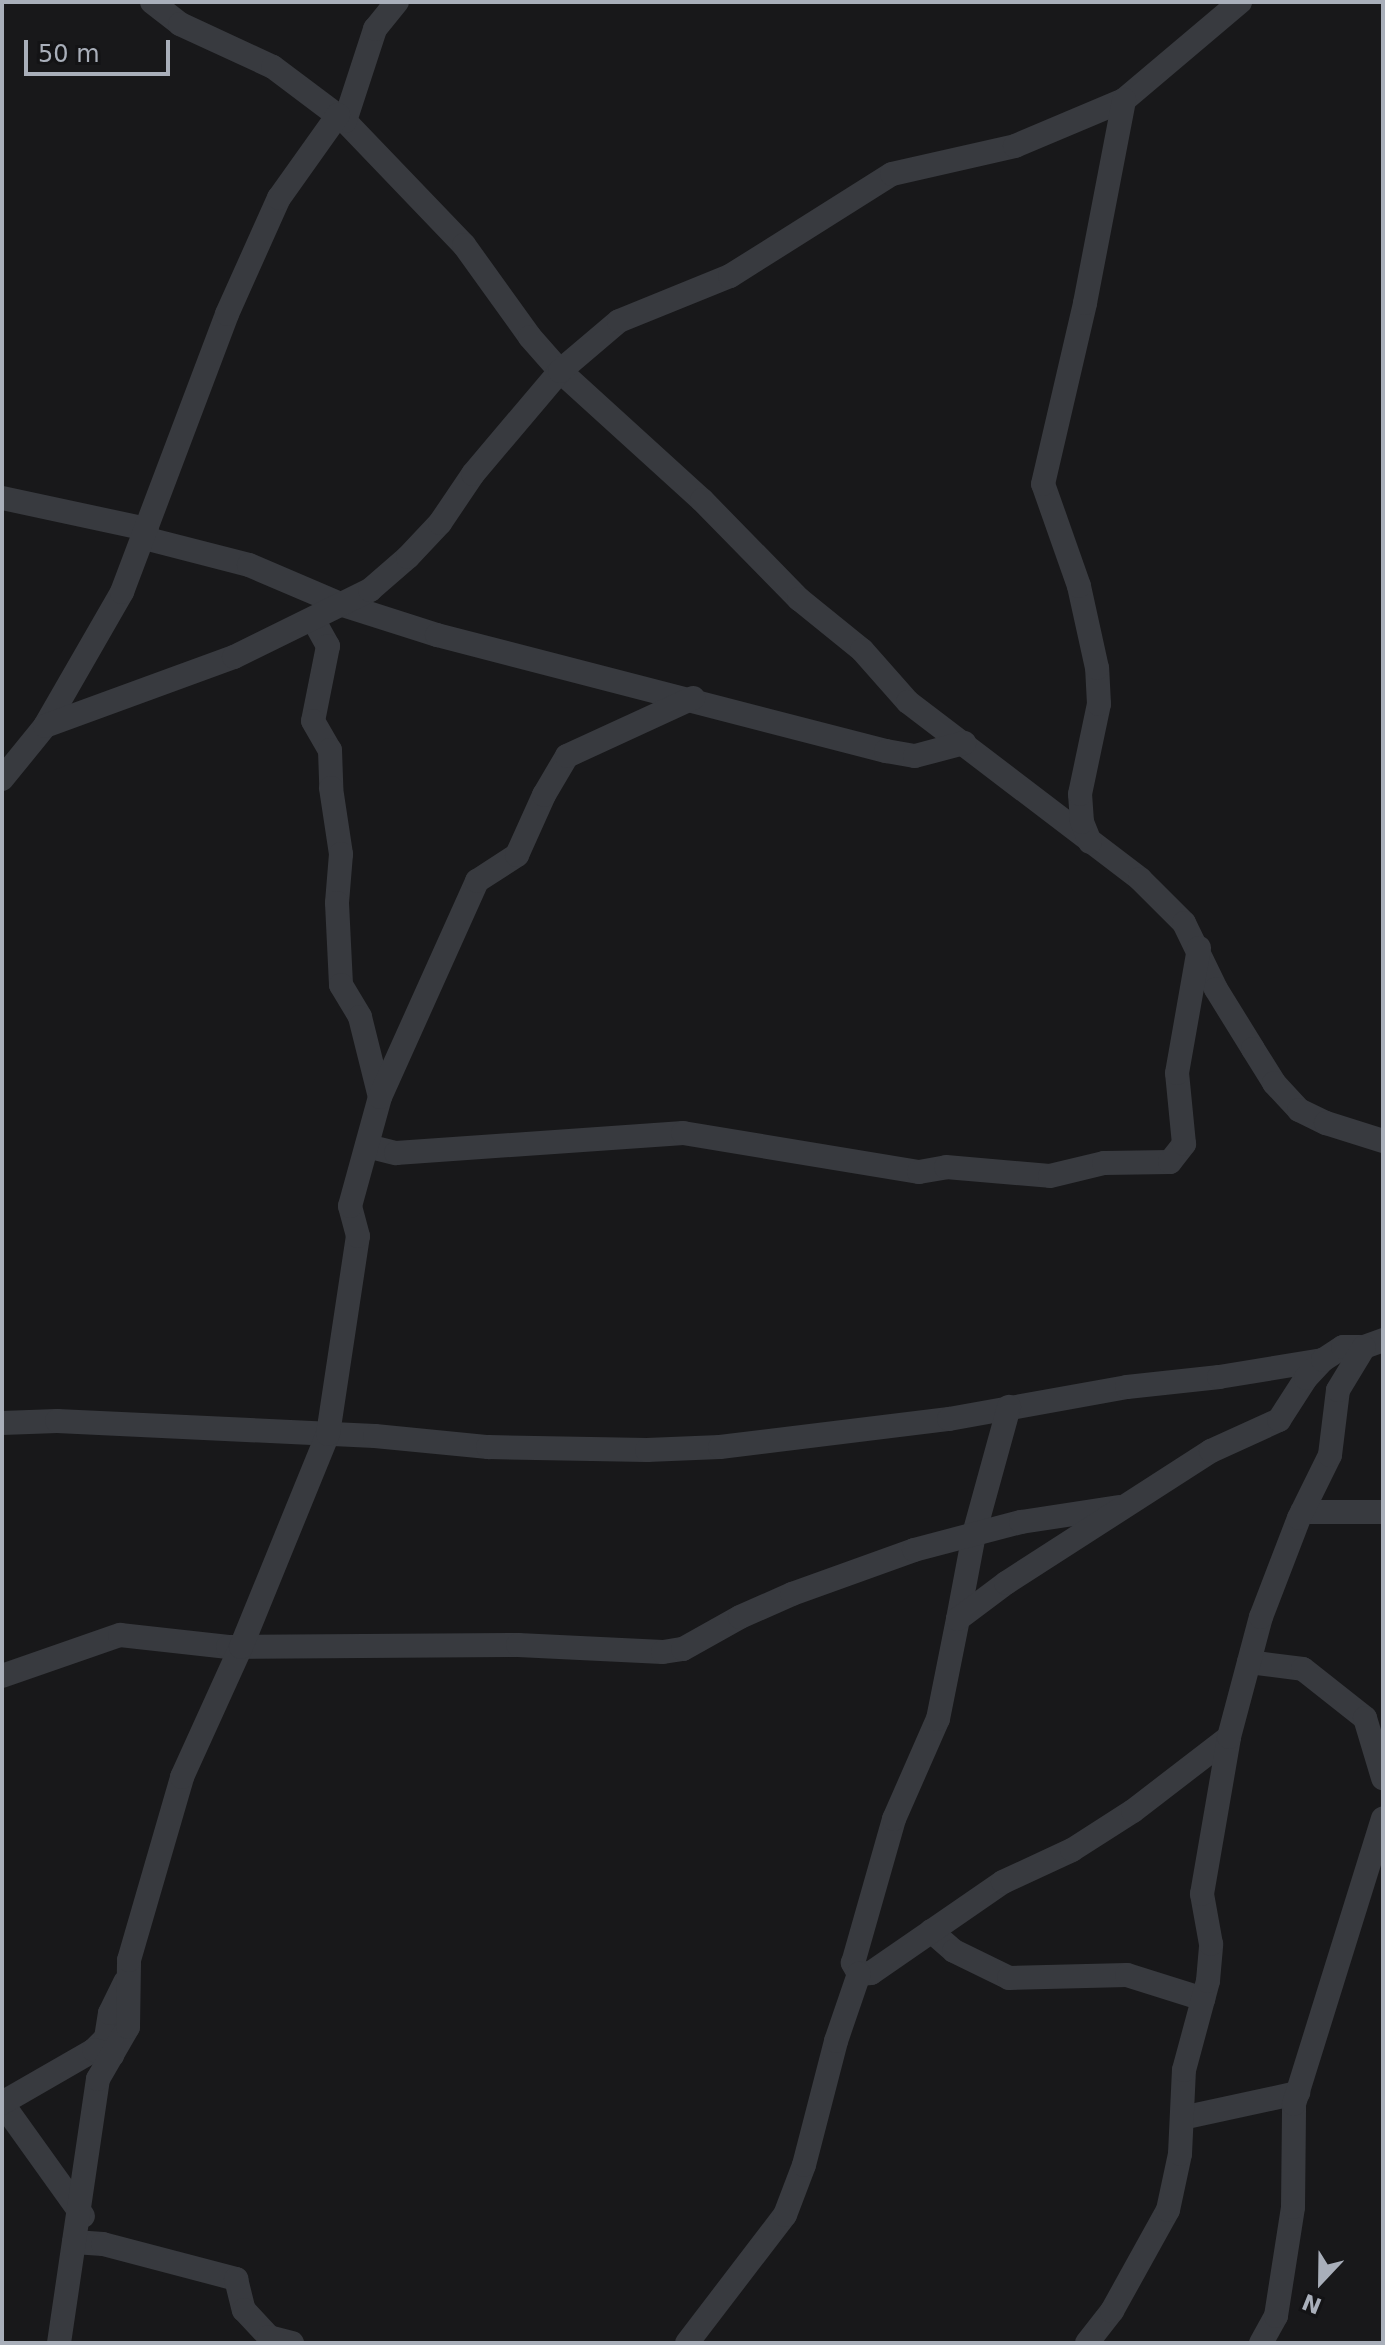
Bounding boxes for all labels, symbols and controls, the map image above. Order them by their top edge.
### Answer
scale bar [28,24,174,74]
text: 50 m [38,40,100,68]
north arrow [1281,2241,1361,2321]
text: N [1299,2289,1325,2319]

